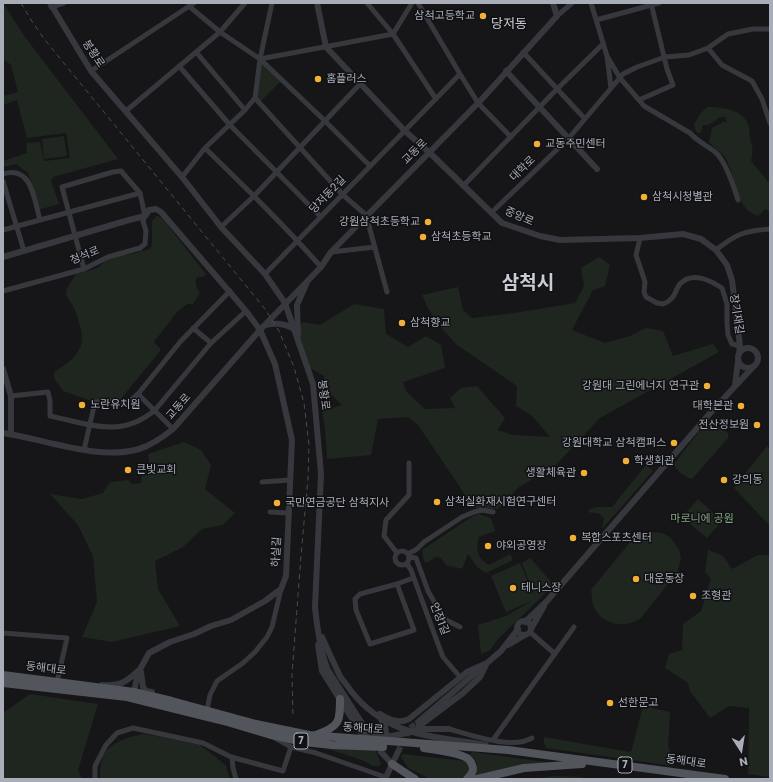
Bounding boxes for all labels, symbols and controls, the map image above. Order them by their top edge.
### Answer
place label: 삼척고등학교 [414,9,475,23]
marker: 삼척고등학교 [478,11,488,21]
district label: 당저동 [491,17,527,33]
street label: 봉황로 [79,38,107,70]
place label: 홈플러스 [326,72,366,86]
marker: 홈플러스 [313,74,323,84]
street label: 교동로 [400,137,430,167]
place label: 교동주민센터 [545,137,606,151]
marker: 교동주민센터 [532,139,542,149]
street label: 대학로 [507,154,539,184]
street label: 당저동2길 [307,174,349,216]
place label: 삼척시청별관 [652,190,713,204]
marker: 삼척시청별관 [639,192,649,202]
street label: 중앙로 [502,205,536,229]
place label: 강원삼척초등학교 [339,215,420,229]
marker: 강원삼척초등학교 [423,217,433,227]
place label: 삼척초등학교 [431,230,492,244]
marker: 삼척초등학교 [418,232,428,242]
street label: 청석로 [68,244,102,268]
district label: 삼척시 [502,273,554,295]
street label: 장기재길 [726,293,746,335]
place label: 삼척향교 [410,316,450,330]
marker: 삼척향교 [397,318,407,328]
street label: 봉황로 [314,379,332,411]
place label: 강원대 그린에너지 연구관 [582,379,699,393]
marker: 강원대 그린에너지 연구관 [702,381,712,391]
street label: 교동로 [164,391,194,423]
place label: 노란유치원 [90,398,141,412]
place label: 대학본관 [693,399,733,413]
marker: 노란유치원 [77,400,87,410]
marker: 대학본관 [736,401,746,411]
place label: 전산정보원 [698,418,749,432]
marker: 전산정보원 [752,420,762,430]
place label: 강원대학교 삼척캠퍼스 [562,436,666,450]
marker: 강원대학교 삼척캠퍼스 [669,438,679,448]
place label: 학생회관 [634,454,674,468]
marker: 학생회관 [621,456,631,466]
place label: 큰빛교회 [136,463,176,477]
marker: 큰빛교회 [123,465,133,475]
place label: 생활체육관 [525,466,576,480]
marker: 생활체육관 [579,468,589,478]
place label: 강의동 [732,473,762,487]
marker: 강의동 [719,475,729,485]
place label: 삼척실화재시험연구센터 [445,495,556,509]
place label: 국민연금공단 삼척지사 [285,496,389,510]
marker: 삼척실화재시험연구센터 [432,497,442,507]
marker: 국민연금공단 삼척지사 [272,498,282,508]
park label: 마로니에 공원 [670,512,734,526]
place label: 복합스포츠센터 [581,531,652,545]
marker: 복합스포츠센터 [568,533,578,543]
street label: 하실길 [270,536,284,568]
place label: 야외공영장 [496,539,547,553]
marker: 야외공영장 [483,541,493,551]
place label: 대운동장 [644,572,684,586]
marker: 대운동장 [631,574,641,584]
place label: 테니스장 [521,581,561,595]
marker: 테니스장 [508,583,518,593]
place label: 조형관 [701,589,731,603]
marker: 조형관 [688,591,698,601]
street label: 언장1길 [427,601,451,637]
street label: 동해대로 [25,660,67,678]
place label: 선한문고 [618,696,658,710]
marker: 선한문고 [605,698,615,708]
street label: 동해대로 [342,721,384,737]
north arrow [721,730,761,770]
road number: 7 [294,733,308,749]
street label: 동해대로 [665,753,707,771]
text: N [738,753,749,770]
road number: 7 [618,757,632,773]

